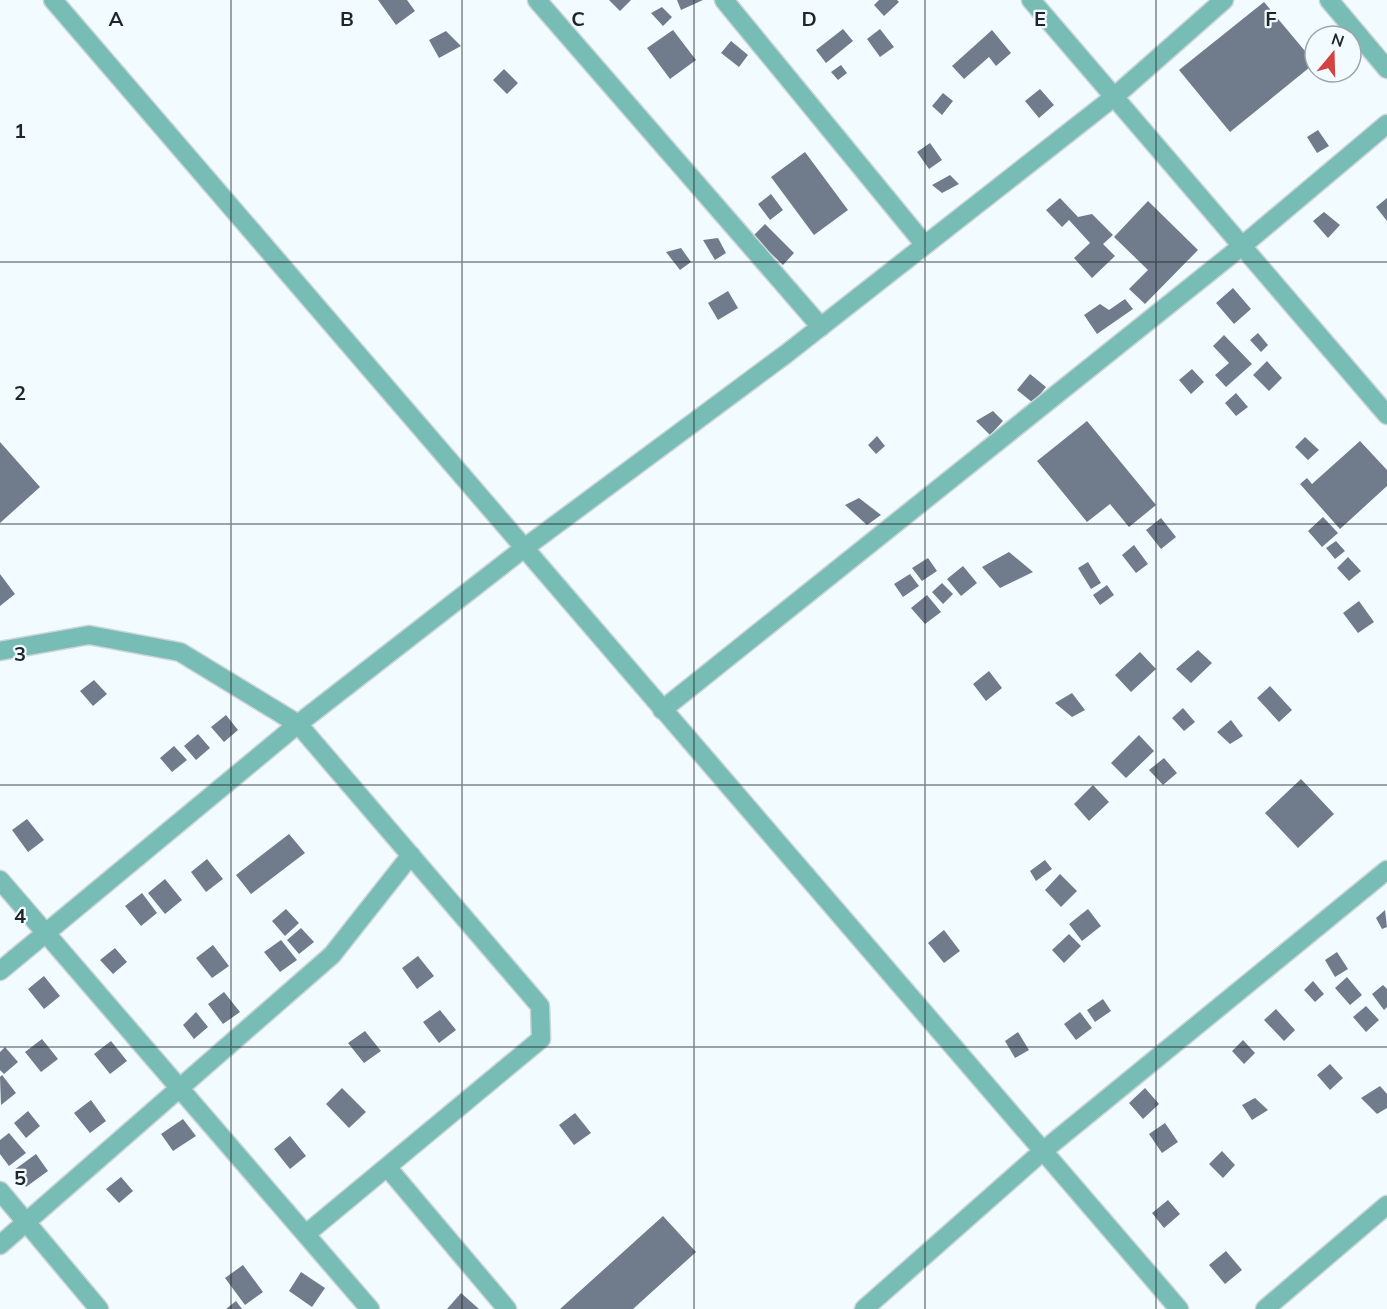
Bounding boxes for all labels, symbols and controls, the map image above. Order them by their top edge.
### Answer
text: A [109,6,124,31]
text: B [340,6,354,31]
text: C [571,6,585,31]
text: D [801,6,817,31]
text: E [1034,6,1046,31]
text: F [1265,6,1277,31]
north arrow [1303,24,1363,84]
text: N [1329,28,1347,51]
text: 1 [14,118,26,143]
text: 2 [14,380,26,405]
text: 3 [14,641,26,666]
text: 4 [14,903,26,928]
text: 5 [14,1165,26,1190]

